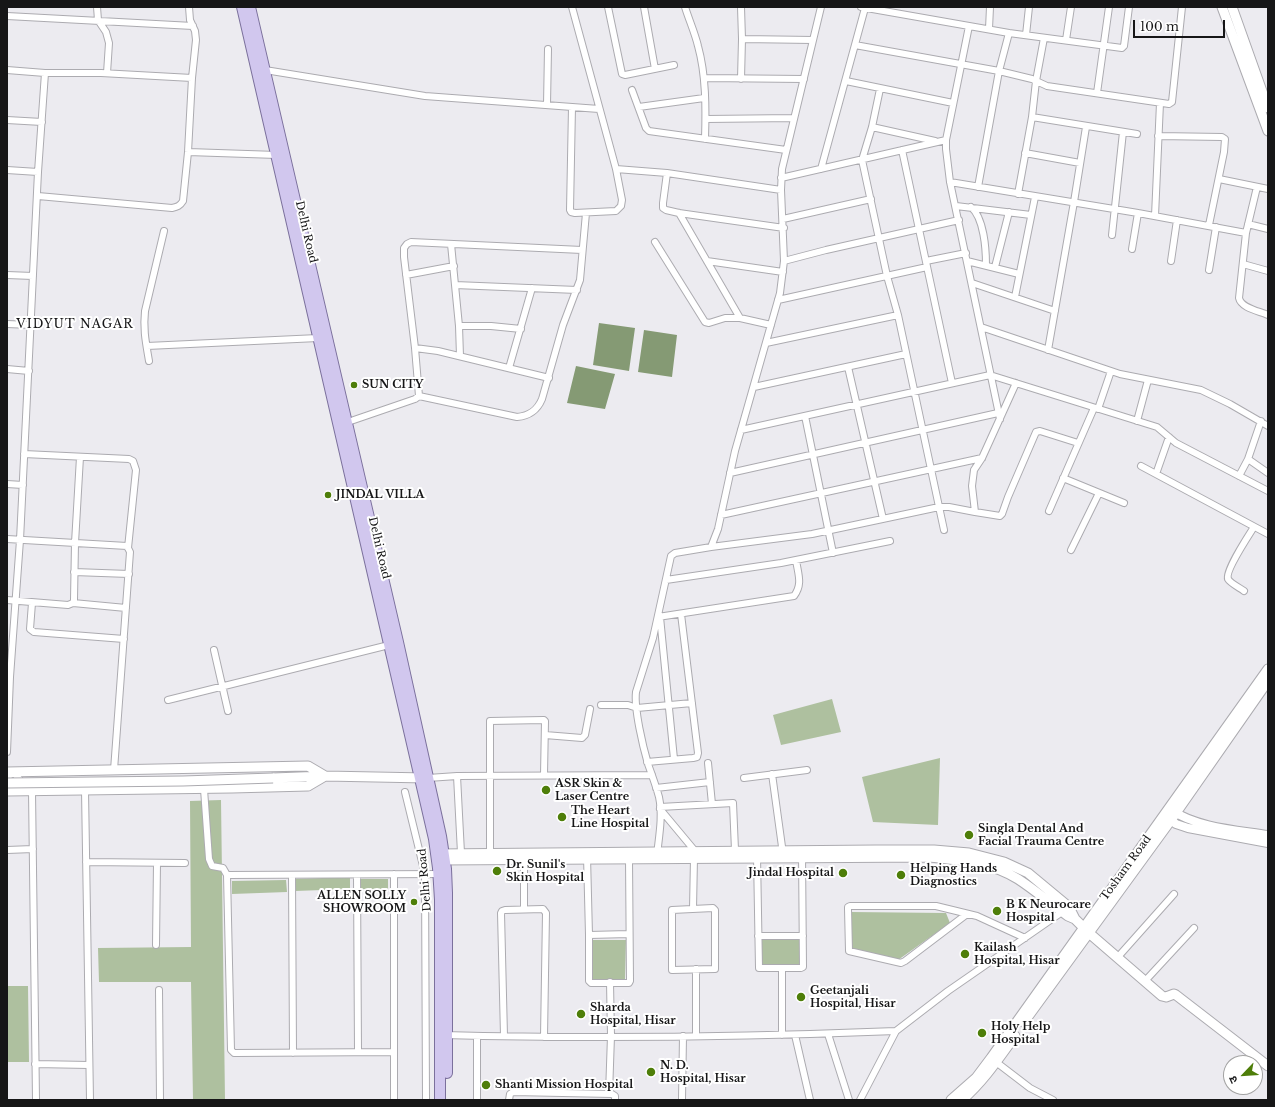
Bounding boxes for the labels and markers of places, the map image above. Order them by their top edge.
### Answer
place label: SUN CITY [362,378,423,392]
marker: SUN CITY [349,380,359,390]
place label: JINDAL VILLA [336,488,424,502]
marker: JINDAL VILLA [323,490,333,500]
place label: ASR Skin & Laser Centre [555,777,629,803]
marker: ASR Skin & Laser Centre [540,784,552,796]
place label: The Heart Line Hospital [571,804,649,830]
marker: The Heart Line Hospital [556,811,568,823]
place label: Singla Dental And Facial Trauma Centre [978,822,1104,848]
marker: Singla Dental And Facial Trauma Centre [963,829,975,841]
place label: Dr. Sunil's Skin Hospital [506,858,584,884]
place label: Helping Hands Diagnostics [910,862,997,888]
marker: Dr. Sunil's Skin Hospital [491,865,503,877]
place label: Jindal Hospital [748,866,834,880]
marker: Jindal Hospital [837,867,849,879]
marker: Helping Hands Diagnostics [895,869,907,881]
place label: ALLEN SOLLY SHOWROOM [317,889,406,915]
marker: ALLEN SOLLY SHOWROOM [409,897,419,907]
place label: B K Neurocare Hospital [1006,898,1091,924]
marker: B K Neurocare Hospital [991,905,1003,917]
place label: Kailash Hospital, Hisar [974,941,1060,967]
marker: Kailash Hospital, Hisar [959,948,971,960]
place label: Geetanjali Hospital, Hisar [810,984,896,1010]
marker: Geetanjali Hospital, Hisar [795,991,807,1003]
place label: Sharda Hospital, Hisar [590,1001,676,1027]
marker: Sharda Hospital, Hisar [575,1008,587,1020]
place label: Holy Help Hospital [991,1020,1050,1046]
marker: Holy Help Hospital [976,1027,988,1039]
place label: N. D. Hospital, Hisar [660,1059,746,1085]
marker: N. D. Hospital, Hisar [645,1066,657,1078]
place label: Shanti Mission Hospital [495,1078,633,1092]
marker: Shanti Mission Hospital [480,1079,492,1091]

